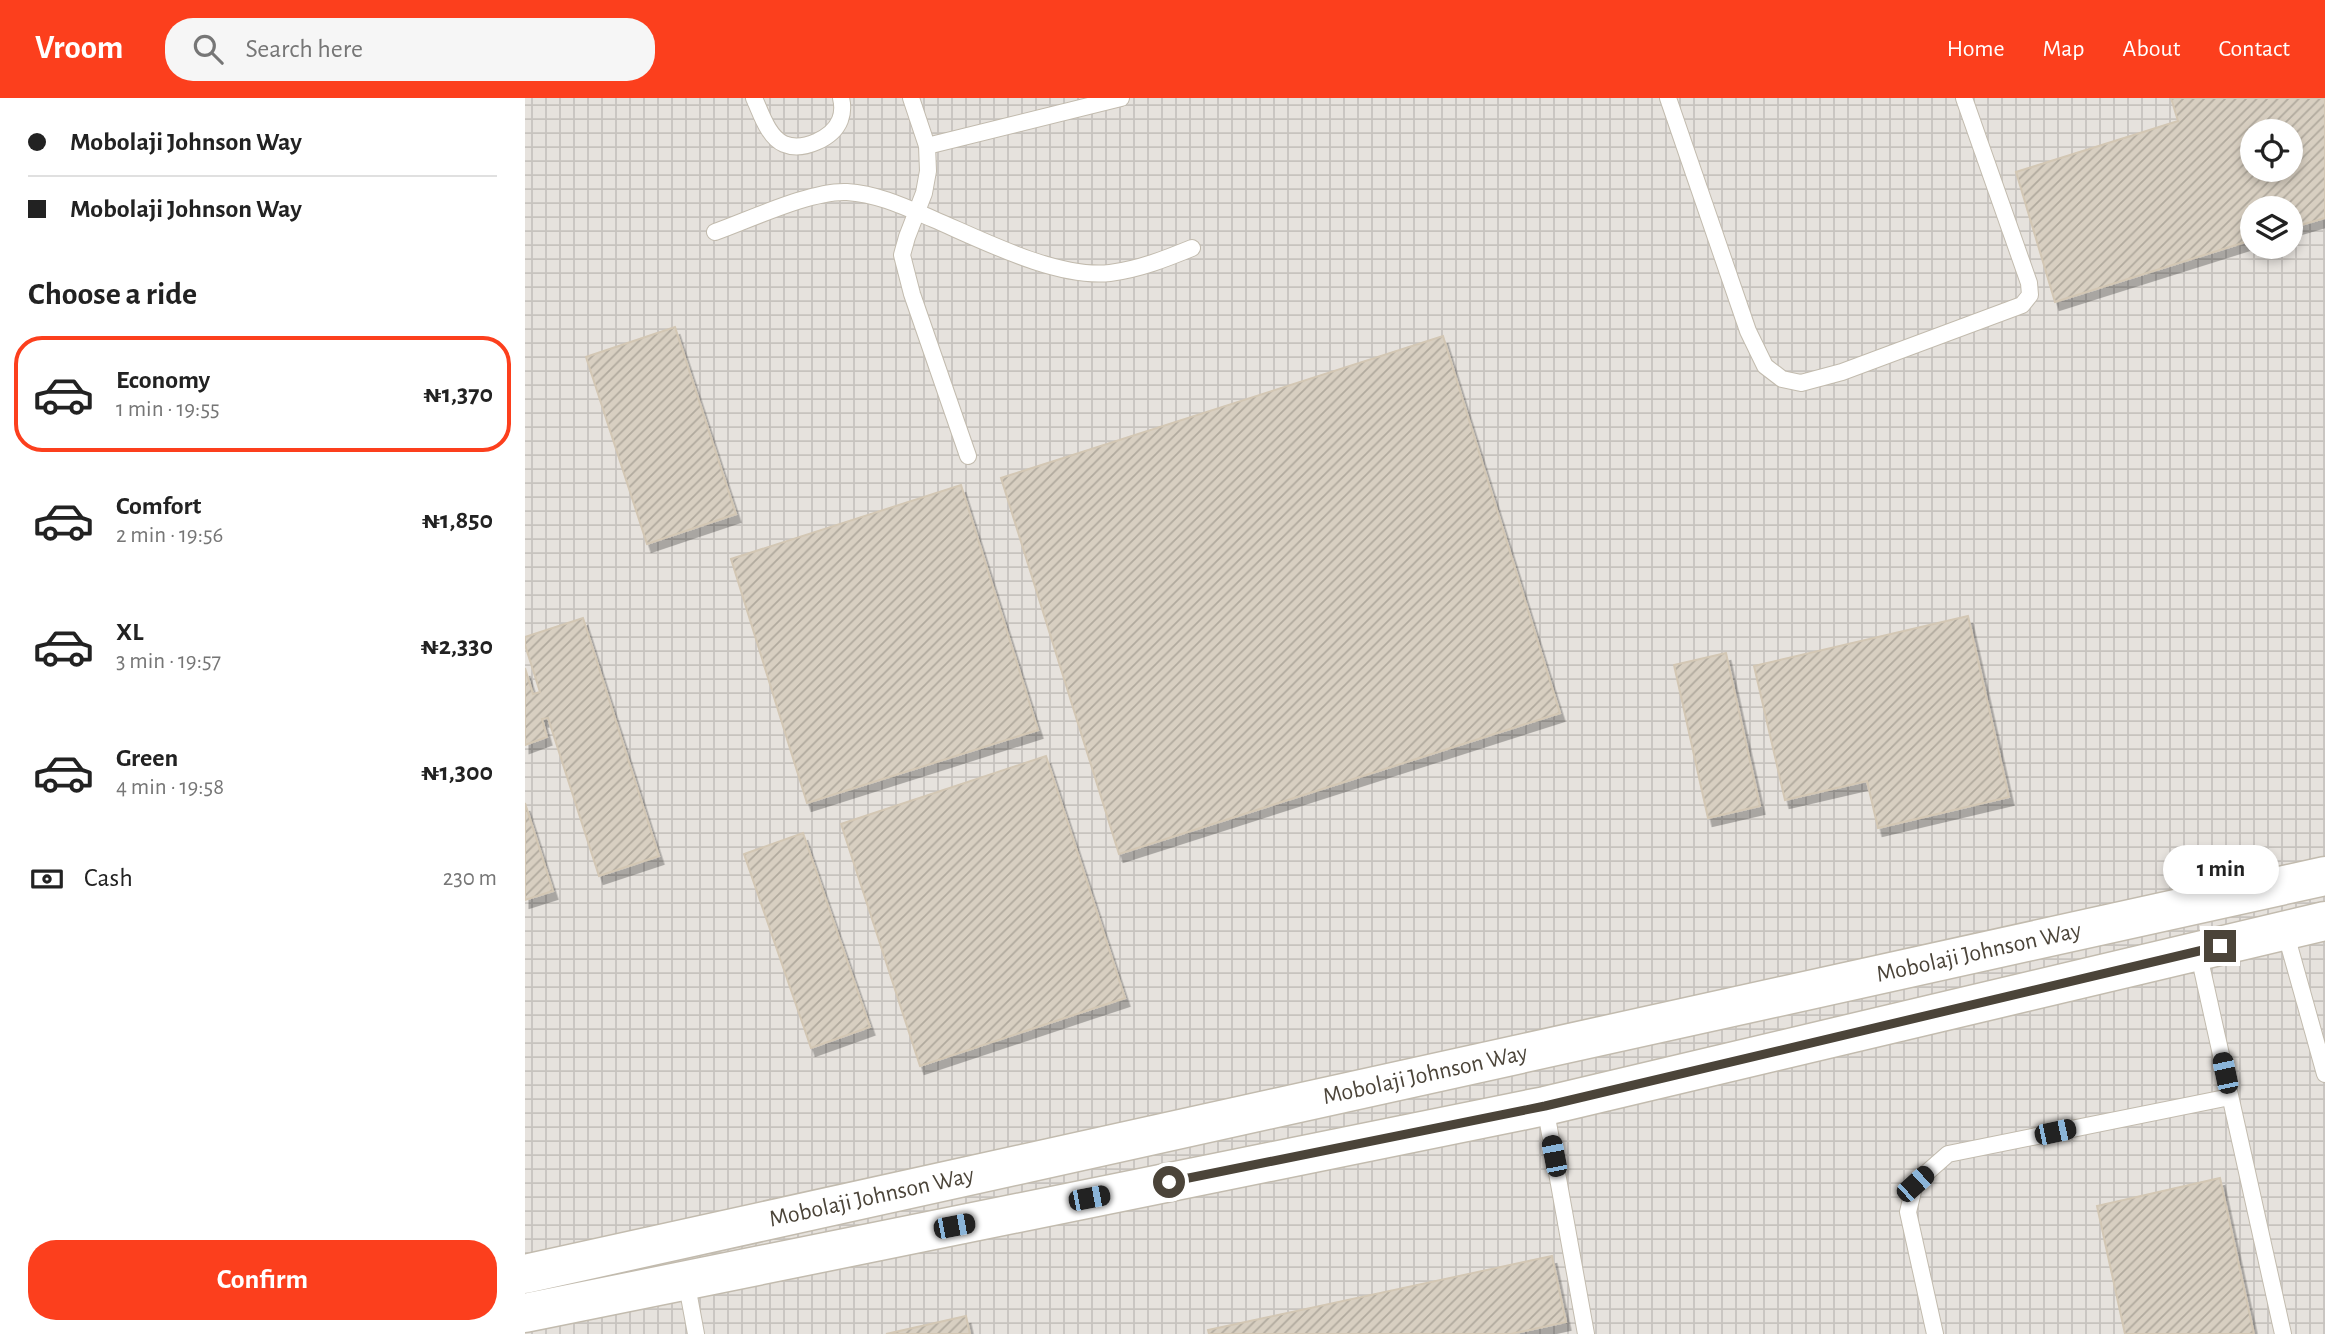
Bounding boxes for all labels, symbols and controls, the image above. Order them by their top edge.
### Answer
search box [165,18,655,81]
icon: search [189,30,227,68]
text: Vroom [35,32,123,65]
text: Search here [245,36,363,62]
text: Home [1947,37,2005,61]
text: Map [2043,37,2085,61]
text: About [2123,37,2180,61]
text: Contact [2218,37,2290,61]
map controls [2240,119,2303,259]
button: locate [2240,119,2303,182]
text: Mobolaji Johnson Way [70,129,302,155]
text: Mobolaji Johnson Way [70,196,302,222]
button: layers [2240,196,2303,259]
text: Choose a ride [28,278,197,310]
icon: car [32,363,95,426]
text: Economy [116,367,210,393]
text: ₦1,370 [423,381,493,407]
text: 1 min · 19:55 [116,398,220,421]
icon: car [32,489,95,552]
text: Comfort [116,493,201,519]
text: ₦1,850 [422,507,493,533]
text: 2 min · 19:56 [116,524,223,547]
icon: car [32,615,95,678]
text: XL [116,619,143,645]
text: ₦2,330 [421,633,493,659]
text: 3 min · 19:57 [116,650,221,673]
icon: car [32,741,95,804]
text: Green [116,745,178,771]
text: ₦1,300 [421,759,493,785]
text: 4 min · 19:58 [116,776,224,799]
callout: 1 min [2162,844,2278,894]
text: 1 min [2197,858,2245,881]
icon: cash [28,860,66,898]
text: Cash [84,865,133,891]
text: 230 m [443,867,497,890]
street label: Mobolaji Johnson Way [1874,918,2083,987]
route end [2204,930,2236,962]
street label: Mobolaji Johnson Way [1321,1041,1530,1109]
car [2211,1050,2240,1096]
car [2033,1117,2078,1147]
car [1540,1133,1569,1179]
car [1893,1162,1938,1206]
street label: Mobolaji Johnson Way [767,1163,976,1232]
route start [1153,1166,1185,1198]
car [1067,1184,1112,1212]
car [932,1212,977,1240]
button: Confirm [28,1240,497,1320]

